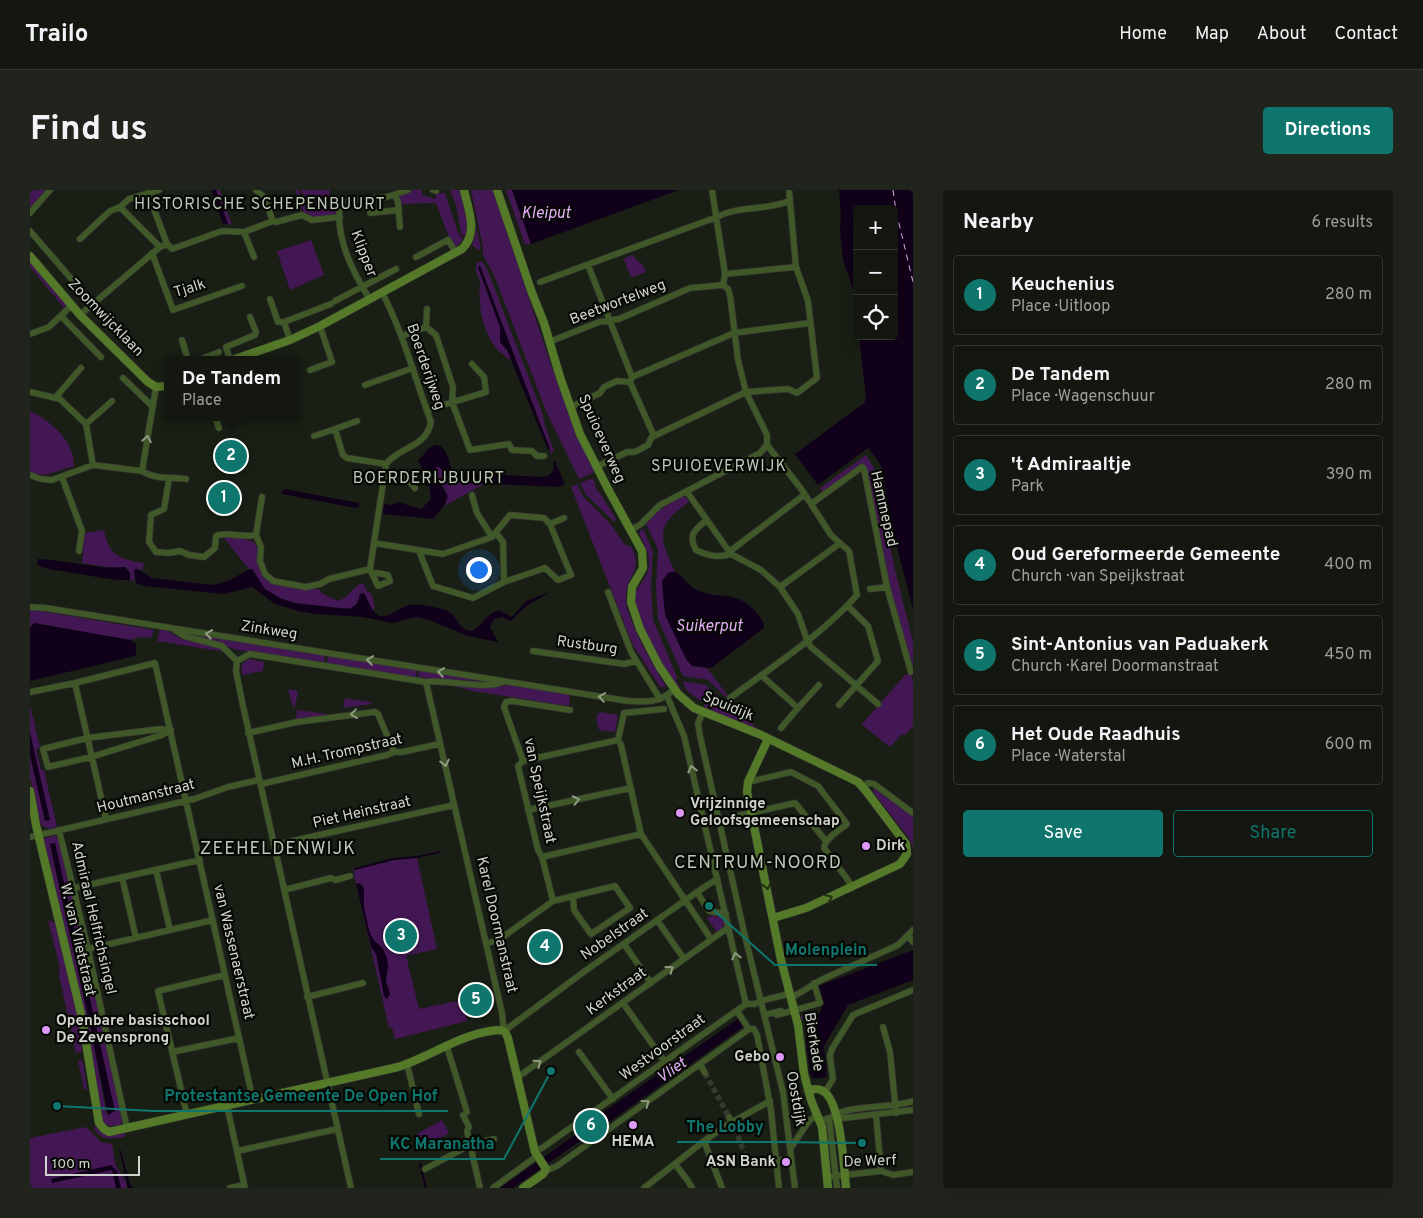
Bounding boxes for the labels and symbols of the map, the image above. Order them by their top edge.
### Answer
district label: HISTORISCHE SCHEPENBUURT [134,195,386,215]
water label: Kleiput [521,204,572,224]
street label: Klipper [345,228,381,280]
street label: Zoomwijcklaan [63,275,147,361]
street label: Tjalk [172,275,208,303]
street label: Beetwortelweg [567,276,669,330]
street label: Boerderijweg [401,321,449,413]
street label: Spuioeverweg [573,392,629,486]
one-way arrow [142,435,152,443]
pin: 2 [215,437,247,475]
district label: SPUIOEVERWIJK [651,457,787,477]
district label: BOERDERIJBUURT [353,469,505,489]
street label: Hammepad [865,469,901,549]
pin: 1 [208,479,240,517]
your location [466,557,492,583]
street label: Zinkweg [239,617,299,645]
water label: Suikerput [676,617,744,637]
one-way arrow [205,630,214,640]
street label: Rustburg [555,632,619,660]
one-way arrow [365,656,374,666]
one-way arrow [437,667,446,677]
street label: Spuidijk [699,688,757,726]
one-way arrow [597,692,606,702]
one-way arrow [350,708,358,719]
street label: M.H. Trompstraat [290,730,404,774]
street label: van Speijkstraat [519,736,559,846]
one-way arrow [439,759,450,768]
one-way arrow [687,764,698,773]
street label: Houtmanstraat [95,776,197,818]
street label: Piet Heinstraat [311,792,413,834]
one-way arrow [571,795,580,805]
place label: Vrijzinnige Geloofsgemeenschap [690,795,840,831]
marker: Vrijzinnige Geloofsgemeenschap [674,807,686,819]
place label: Dirk [876,837,905,856]
district label: ZEEHELDENWIJK [200,838,356,861]
street label: Admiraal Helfrichsingel [66,839,120,997]
marker: Dirk [860,840,872,852]
district label: CENTRUM-NOORD [674,852,842,875]
street label: Karel Doormanstraat [471,855,521,995]
one-way arrow [761,881,772,890]
street label: W. van Vlietstraat [55,882,99,998]
street label: van Wassenaerstraat [208,882,258,1022]
one-way arrow [824,894,833,905]
street label: Nobelstraat [577,905,653,965]
pin: 3 [385,917,417,955]
pin: 4 [529,928,561,966]
callout: Molenplein [775,934,877,965]
text: Molenplein [785,941,867,961]
one-way arrow [731,952,742,961]
street label: Kerkstraat [583,964,651,1020]
one-way arrow [664,966,673,975]
pin: 5 [460,981,492,1019]
street label: Westvoorstraat [616,1010,710,1086]
street label: Bierkade [799,1011,827,1073]
place label: Openbare basisschool De Zevensprong [56,1012,210,1048]
marker: Openbare basisschool De Zevensprong [40,1024,52,1036]
place label: Gebo [734,1048,770,1067]
marker: Gebo [774,1051,786,1063]
water label: Vliet [653,1053,692,1088]
one-way arrow [533,1060,542,1069]
street label: Oostdijk [781,1070,809,1128]
callout: Protestantse Gemeente De Open Hof [154,1080,448,1111]
text: Protestantse Gemeente De Open Hof [164,1087,438,1107]
one-way arrow [640,1100,650,1109]
pin: 6 [575,1107,607,1145]
callout: The Lobby [677,1111,774,1142]
text: The Lobby [686,1118,764,1138]
marker: HEMA [627,1119,639,1131]
callout: KC Maranatha [380,1128,504,1159]
place label: HEMA [612,1133,655,1152]
text: KC Maranatha [390,1135,494,1155]
street label: De Werf [843,1152,897,1172]
scale bar [45,1153,140,1176]
place label: ASN Bank [706,1153,776,1172]
marker: ASN Bank [780,1156,792,1168]

